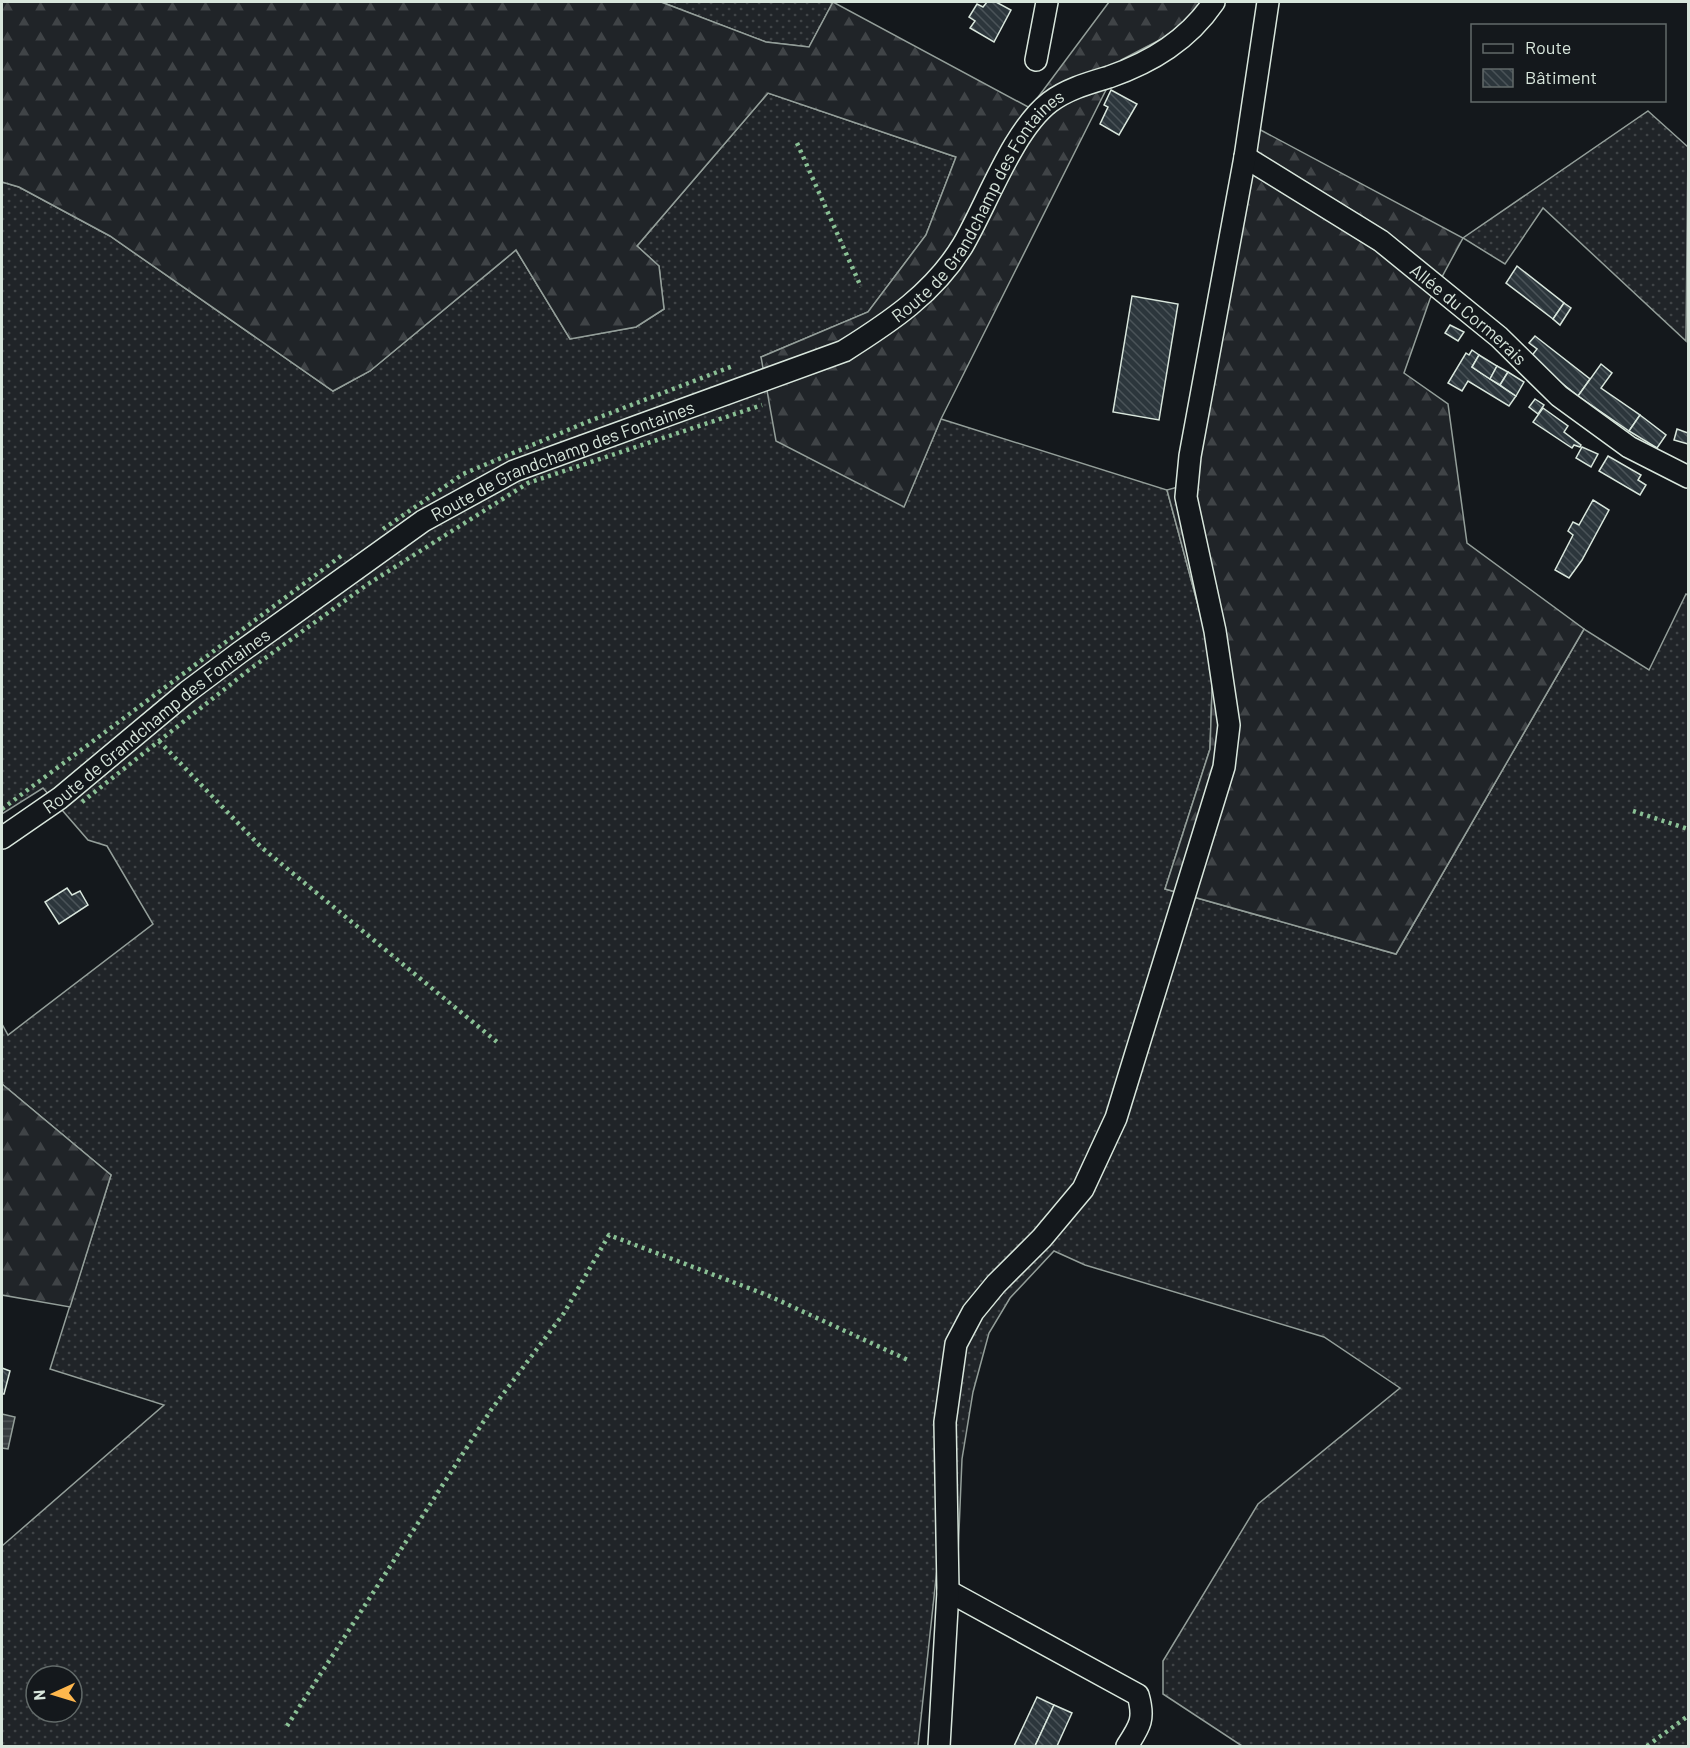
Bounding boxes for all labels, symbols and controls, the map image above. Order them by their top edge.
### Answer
legend [1471,24,1666,102]
text: Route [1525,36,1571,58]
text: Bâtiment [1525,66,1597,88]
street label: Route de Grandchamp des Fontaines [887,85,1068,327]
street label: Allée du Cormerais [1406,258,1532,369]
street label: Route de Grandchamp des Fontaines [427,395,697,526]
street label: Route de Grandchamp des Fontaines [38,623,274,818]
north arrow [24,1664,84,1724]
text: N [29,1689,48,1701]

